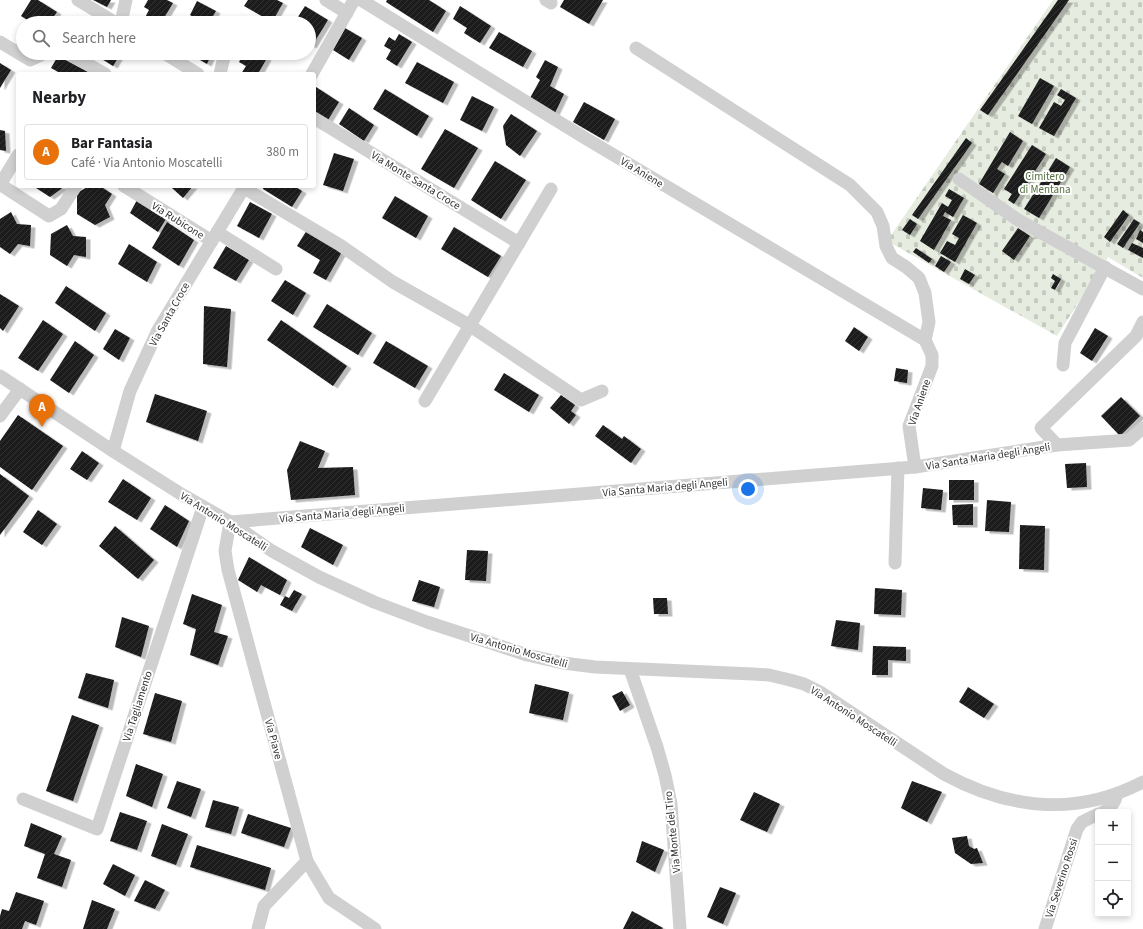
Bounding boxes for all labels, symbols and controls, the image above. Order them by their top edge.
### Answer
search box [16,16,316,60]
icon: search [30,27,52,49]
text: Search here [62,28,136,49]
text: Nearby [32,86,86,110]
text: Bar Fantasia [71,133,153,154]
text: A [42,143,50,161]
text: 380 m [266,143,299,161]
street label: Via Monte Santa Croce [368,148,464,213]
text: Café · Via Antonio Moscatelli [71,154,223,172]
street label: Via Aniene [617,154,667,191]
park label: Cimitero di Mentana [1019,169,1071,197]
street label: Via Rubicone [149,198,207,243]
street label: Via Santa Croce [146,279,193,349]
street label: Via Aniene [905,377,935,427]
pin: A [29,394,55,427]
street label: Via Santa Maria degli Angeli [925,439,1051,474]
street label: Via Santa Maria degli Angeli [602,475,728,500]
your location [738,479,758,499]
street label: Via Antonio Moscatelli [177,488,270,554]
street label: Via Santa Maria degli Angeli [279,501,405,526]
street label: Via Antonio Moscatelli [468,629,569,672]
street label: Via Tagliamento [119,669,156,743]
street label: Via Antonio Moscatelli [807,683,900,750]
street label: Via Piave [261,717,286,761]
street label: Via Monte del Tiro [661,790,684,874]
map controls [1095,809,1131,917]
button: + [1095,809,1131,845]
street label: Via Severino Rossi [1042,836,1081,920]
button: − [1095,845,1131,881]
button: locate [1095,881,1131,917]

